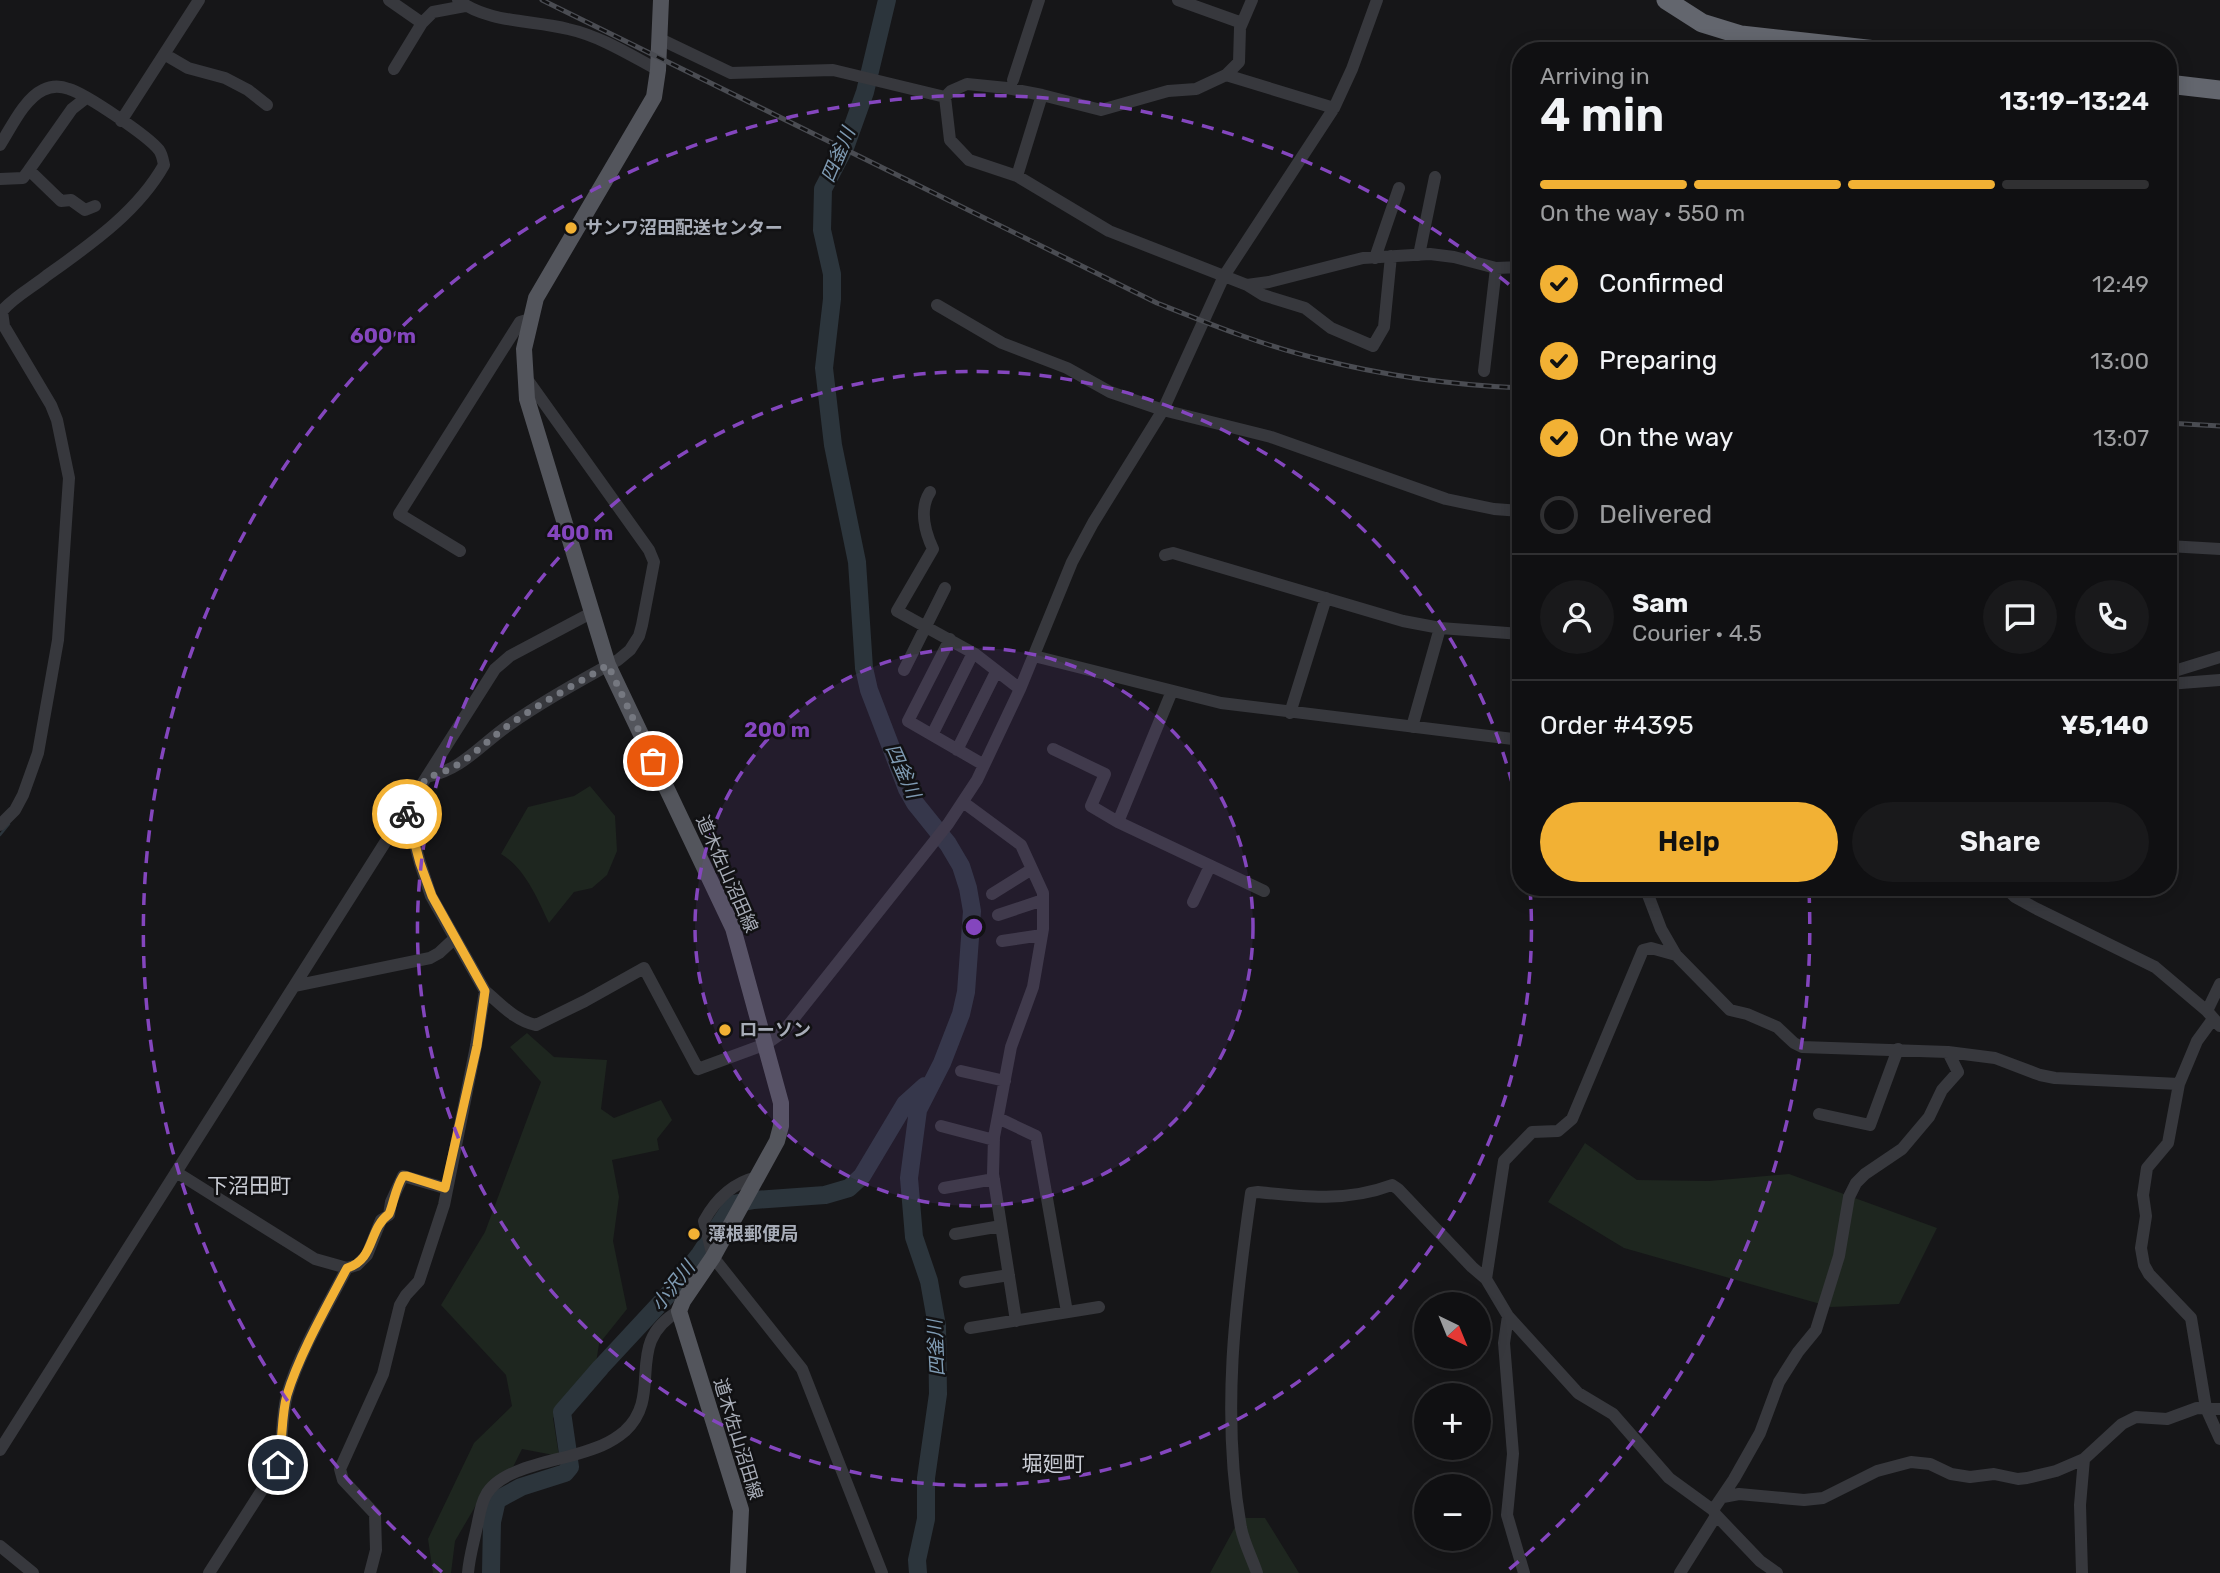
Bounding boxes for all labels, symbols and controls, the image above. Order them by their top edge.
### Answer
text: Arriving in [1540,62,1650,90]
text: 13:19–13:24 [2000,86,2149,117]
text: 4 min [1540,88,1664,143]
water label: 四釜川 [816,122,861,186]
text: On the way · 550 m [1540,199,1745,227]
place label: サンワ沼田配送センター [585,217,783,239]
marker: サンワ沼田配送センター [563,220,579,236]
icon: check [1540,265,1578,303]
text: Confirmed [1599,268,1724,299]
text: 12:49 [2092,270,2149,298]
text: 600 m [350,323,416,348]
icon: check [1540,342,1578,380]
text: Preparing [1599,345,1717,376]
text: 13:00 [2090,347,2149,375]
icon: check [1540,419,1578,457]
text: On the way [1599,422,1733,453]
text: 13:07 [2093,424,2149,452]
text: Delivered [1599,499,1712,530]
text: 400 m [547,520,613,545]
button: person [1540,580,1614,654]
button: chat [1983,580,2057,654]
button: phone [2075,580,2149,654]
text: Sam [1632,588,1688,619]
text: Courier · 4.5 [1632,619,1762,647]
text: Order #4395 [1540,710,1694,741]
text: ¥5,140 [2060,710,2149,741]
text: 200 m [744,717,810,742]
pin [623,731,683,791]
water label: 四釜川 [881,740,926,804]
icon: bag [634,742,672,780]
courier [372,779,442,849]
icon: bike [388,795,426,833]
button: Help [1540,802,1838,882]
button: Share [1852,802,2149,882]
street label: 道木佐山沼田線 [691,812,763,936]
centre of rings [962,915,986,939]
place label: ローソン [739,1019,811,1041]
marker: ローソン [717,1022,733,1038]
district label: 下沼田町 [207,1173,291,1198]
place label: 薄根郵便局 [708,1223,798,1245]
marker: 薄根郵便局 [686,1226,702,1242]
water label: 小沢川 [646,1255,701,1316]
north arrow [1414,1292,1491,1368]
map controls [1414,1292,1491,1551]
water label: 四釜川 [923,1317,949,1377]
street label: 道木佐山沼田線 [709,1376,767,1502]
button: + [1414,1383,1491,1460]
pin [248,1435,308,1495]
icon: home [259,1446,297,1484]
district label: 堀廻町 [1022,1451,1085,1476]
button: − [1414,1474,1491,1551]

